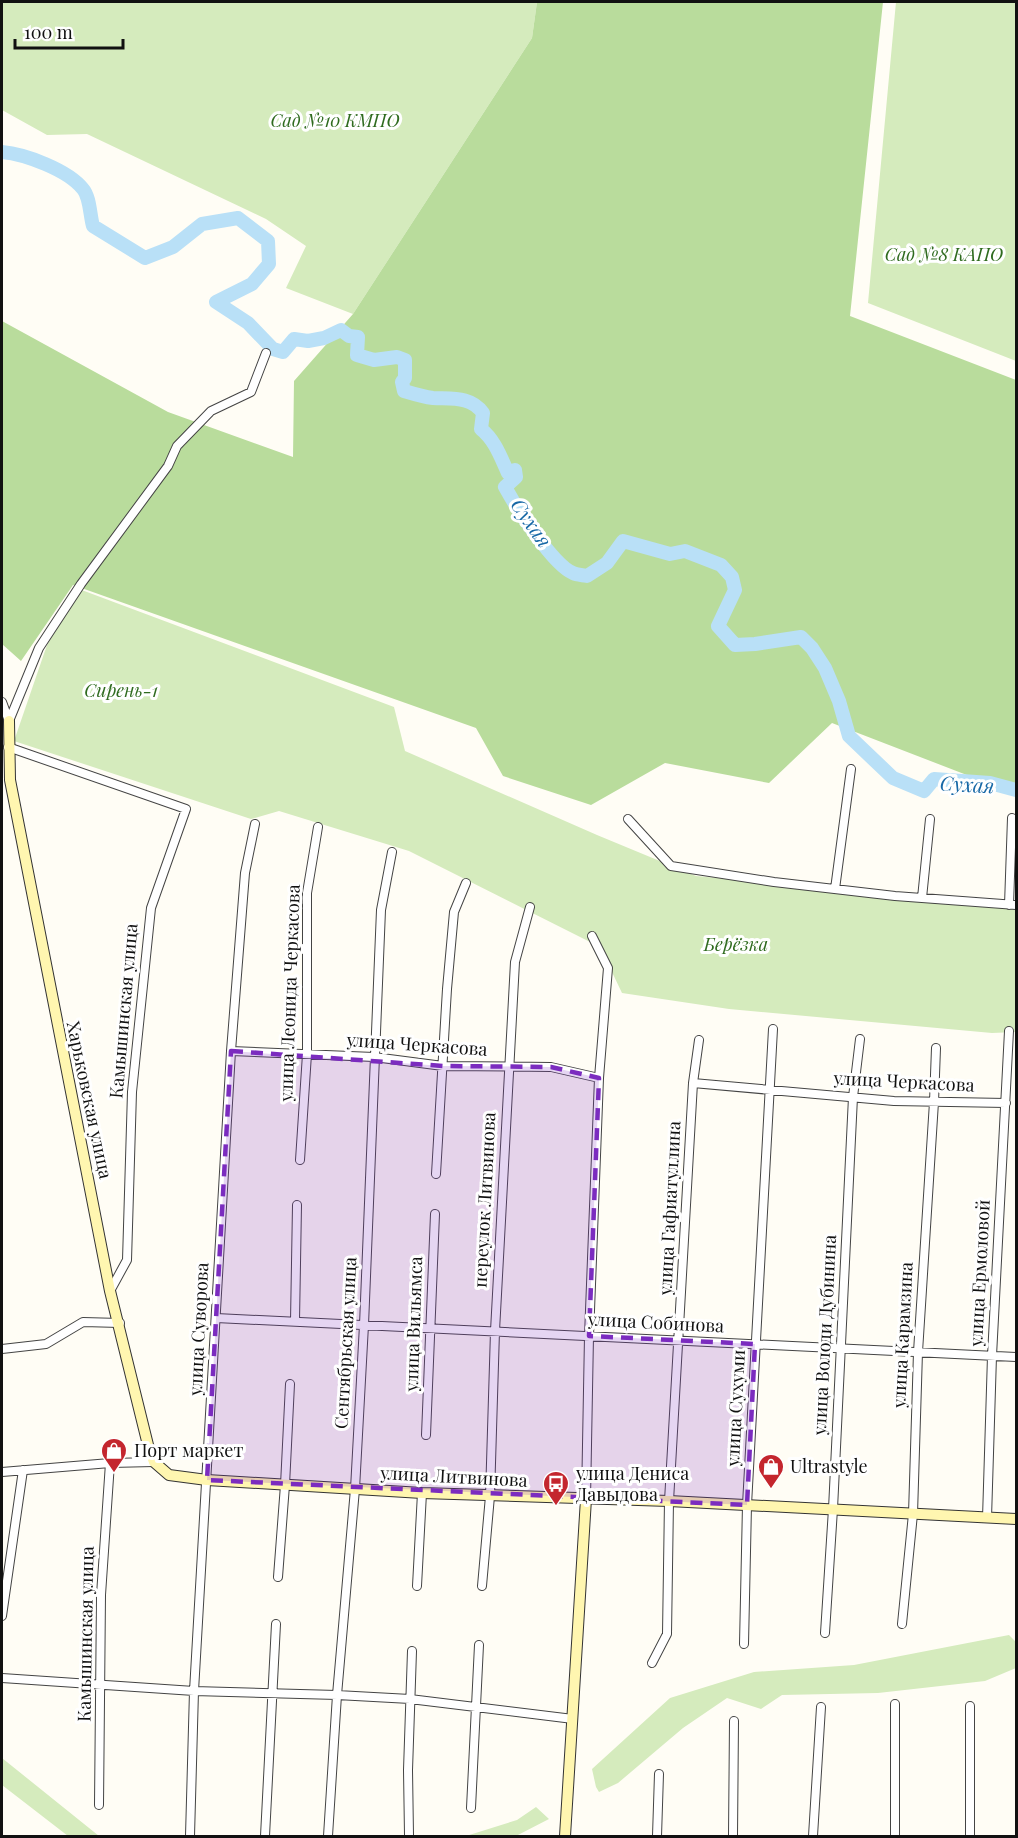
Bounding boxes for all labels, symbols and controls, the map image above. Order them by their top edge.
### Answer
scale bar [15,12,123,50]
text: 100 m [24,20,73,44]
park label: Сад №10 КМПО [270,108,400,132]
park label: Сад №8 КАПО [885,242,1003,266]
water label: Сухая [506,492,559,552]
park label: Сирень-1 [84,678,158,702]
water label: Сухая [939,769,995,798]
street label: улица Леонида Черкасова [273,884,305,1103]
street label: Камышинская улица [103,922,143,1100]
park label: Берёзка [703,932,768,956]
street label: Харьковская улица [62,1019,118,1181]
street label: улица Черкасова [345,1027,488,1061]
street label: улица Черкасова [832,1065,975,1097]
street label: переулок Литвинова [467,1112,501,1288]
street label: улица Гафиатуллина [652,1120,686,1297]
street label: улица Ермоловой [963,1199,995,1348]
street label: улица Володи Дубинина [807,1234,841,1437]
street label: Сентябрьская улица [329,1256,361,1430]
street label: улица Вильямса [399,1256,427,1393]
street label: улица Карамзина [886,1261,918,1410]
street label: улица Суворова [182,1262,213,1397]
street label: улица Собинова [586,1306,725,1338]
street label: улица Сухуми [720,1349,750,1468]
shop icon: Порт маркет [99,1436,129,1474]
place label: Порт маркет [134,1438,243,1462]
shop icon: Ultrastyle [756,1452,786,1490]
place label: Ultrastyle [790,1454,868,1478]
street label: улица Литвинова [379,1460,528,1492]
place label: улица Дениса Давыдова [575,1461,689,1506]
bus stop icon: улица Дениса Давыдова [541,1469,571,1507]
street label: Камышинская улица [71,1546,99,1722]

